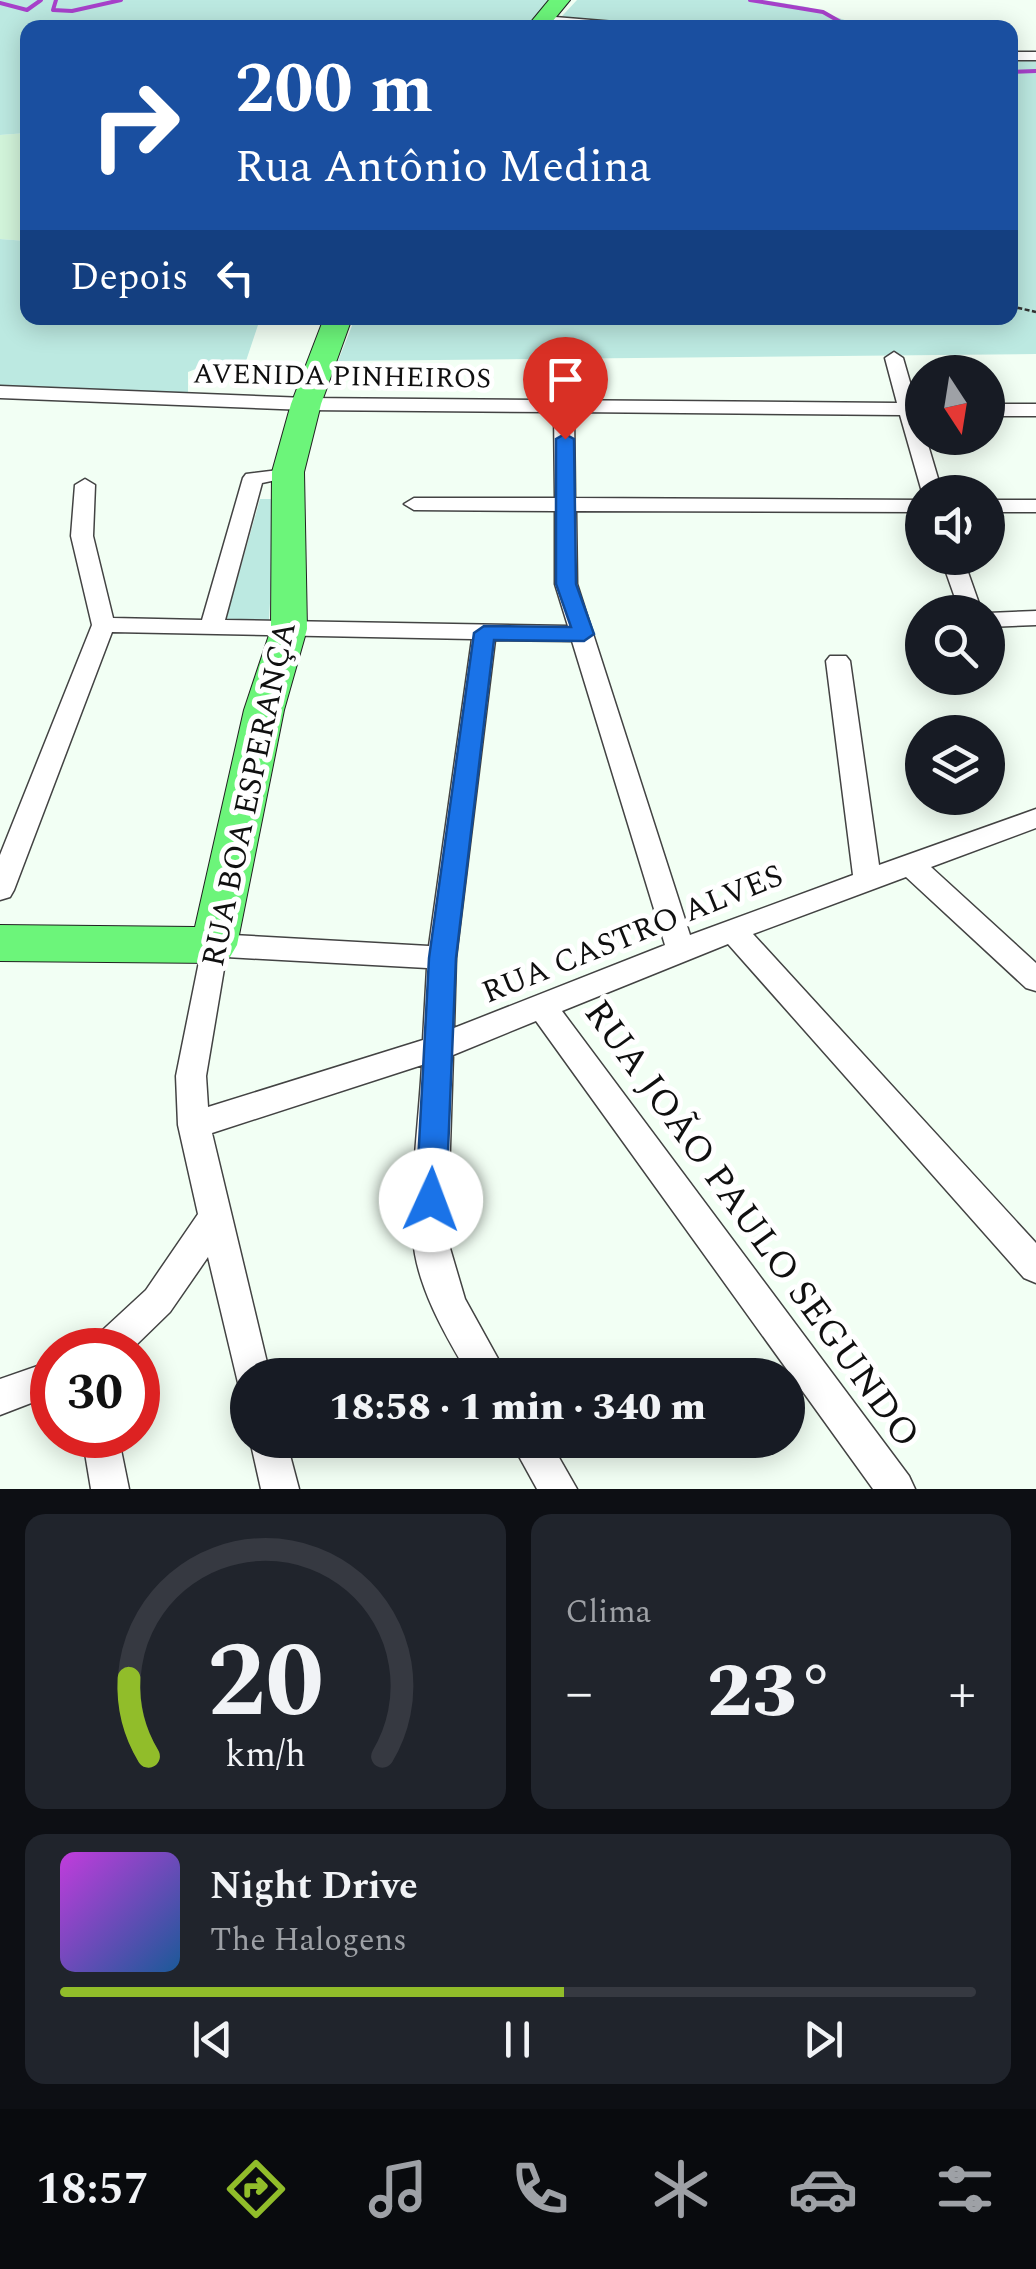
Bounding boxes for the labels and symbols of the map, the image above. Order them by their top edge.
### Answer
pin [523,337,608,440]
street label: AVENIDA PINHEIROS [192,352,491,401]
north arrow [905,355,1005,455]
street label: RUA BOA ESPERANÇA [189,617,310,971]
street label: RUA CASTRO ALVES [475,852,791,1017]
street label: RUA JOÃO PAULO SEGUNDO [569,988,934,1460]
position arrow [379,1148,483,1252]
speed limit sign: 30 [30,1328,160,1458]

